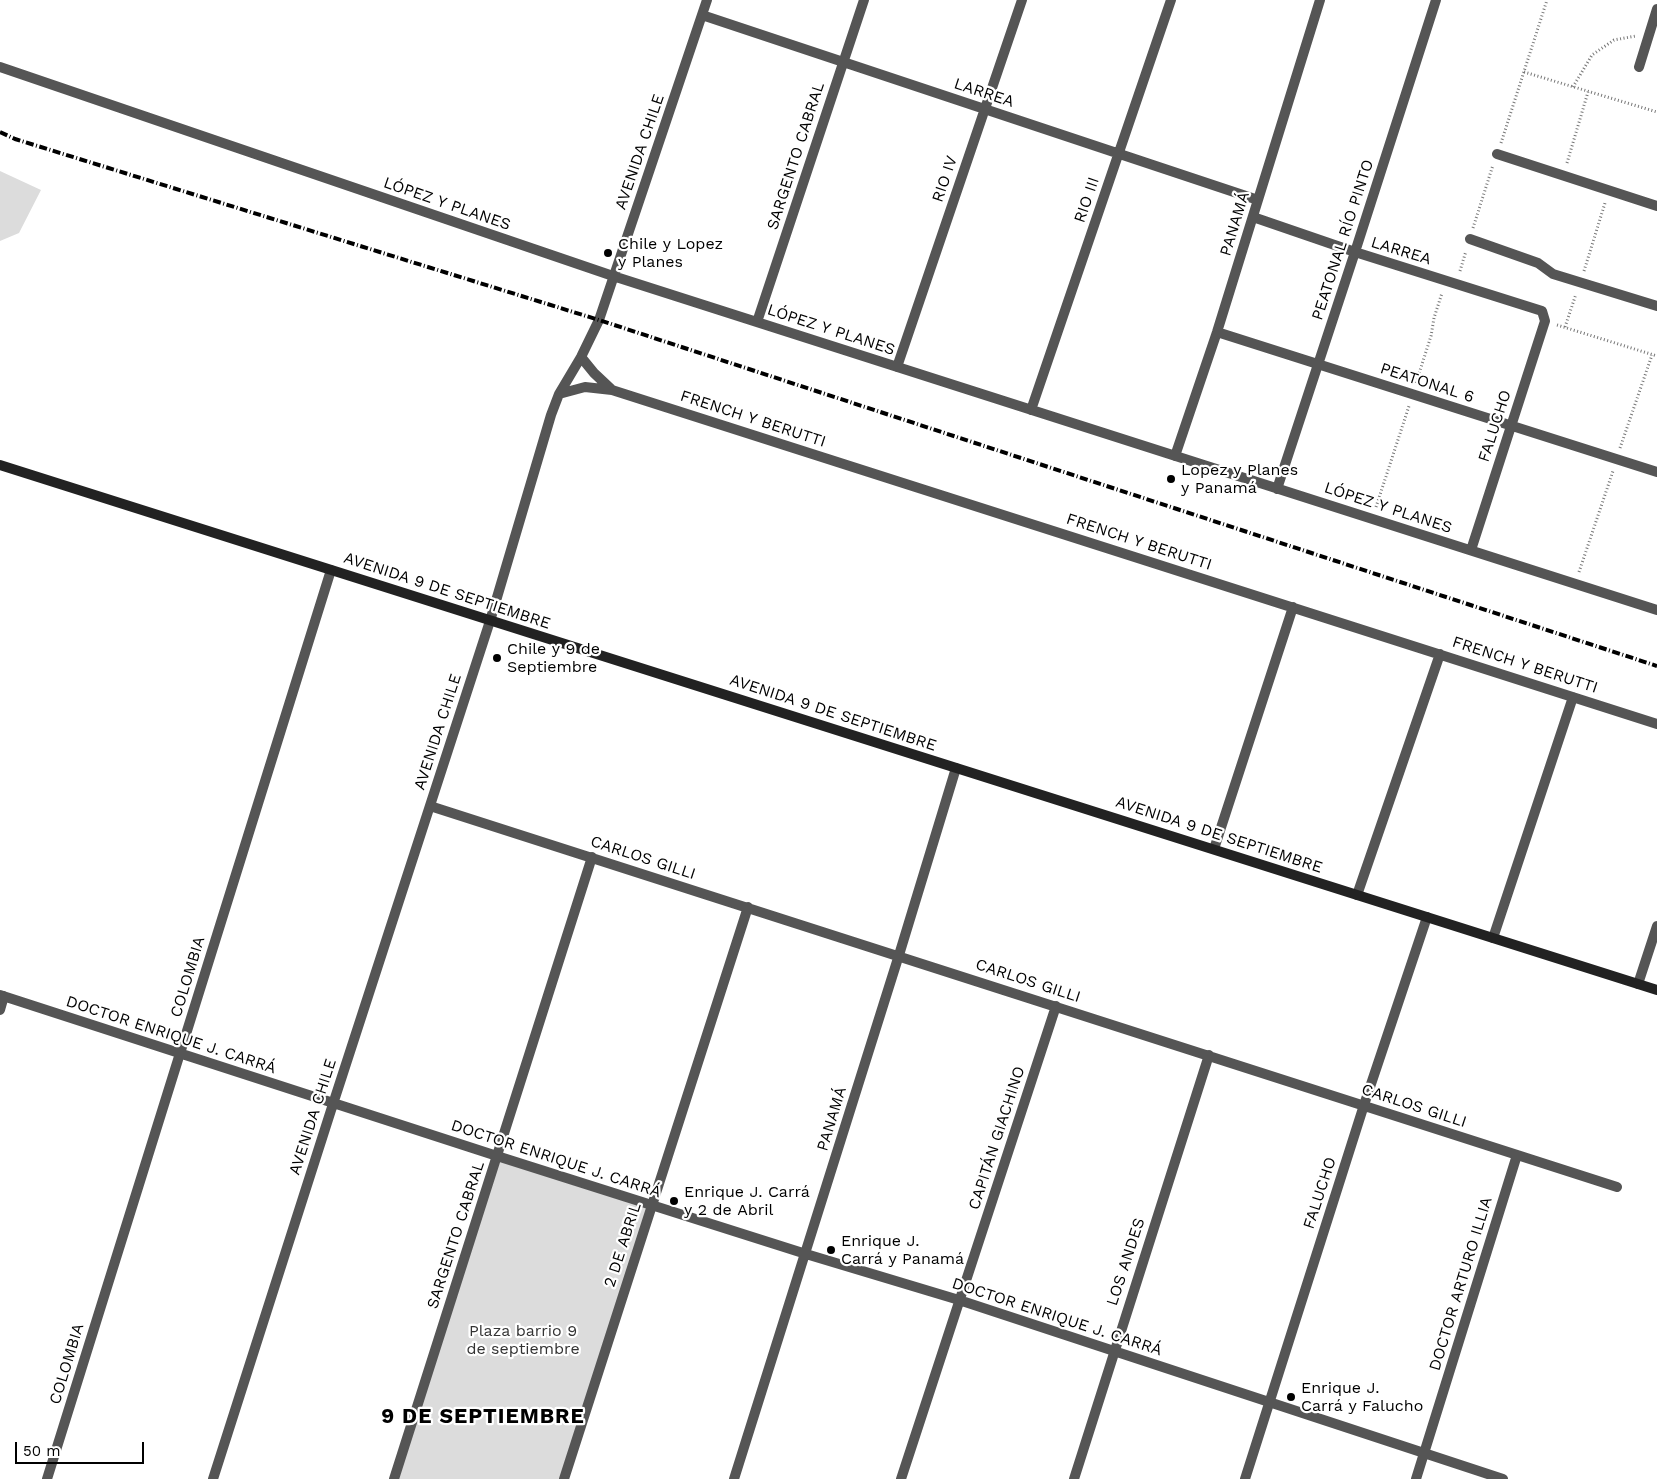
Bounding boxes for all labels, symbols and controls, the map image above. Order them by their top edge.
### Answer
street label: LARREA [951,74,1017,112]
street label: SARGENTO CABRAL [763,80,829,232]
street label: AVENIDA CHILE [611,92,669,212]
street label: RIO IV [928,153,962,205]
street label: PEATONAL RÍO PINTO [1308,157,1378,323]
street label: LÓPEZ Y PLANES [381,173,513,235]
street label: RIO III [1070,175,1104,225]
street label: PANAMÁ [1216,190,1254,258]
street label: LARREA [1368,233,1434,269]
place label: Chile y Lopez y Planes [618,234,723,272]
marker: Chile y Lopez y Planes [602,247,614,259]
street label: LÓPEZ Y PLANES [765,300,897,360]
street label: PEATONAL 6 [1378,359,1476,407]
street label: FRENCH Y BERUTTI [678,386,828,452]
street label: FALUCHO [1474,388,1516,464]
place label: Lopez y Planes y Panamá [1181,460,1298,498]
marker: Lopez y Planes y Panamá [1165,473,1177,485]
street label: LÓPEZ Y PLANES [1322,478,1454,538]
street label: FRENCH Y BERUTTI [1064,509,1214,575]
street label: AVENIDA 9 DE SEPTIEMBRE [341,548,553,634]
street label: FRENCH Y BERUTTI [1450,632,1600,698]
place label: Chile y 9 de Septiembre [507,639,600,677]
marker: Chile y 9 de Septiembre [491,652,503,664]
street label: AVENIDA 9 DE SEPTIEMBRE [727,670,939,756]
street label: AVENIDA CHILE [410,671,466,793]
street label: AVENIDA 9 DE SEPTIEMBRE [1113,792,1325,878]
street label: CARLOS GILLI [588,832,698,884]
street label: COLOMBIA [167,934,209,1020]
street label: CARLOS GILLI [973,955,1083,1007]
street label: DOCTOR ENRIQUE J. CARRÁ [63,992,279,1078]
street label: AVENIDA CHILE [285,1056,341,1178]
street label: CAPITÁN GIACHINO [965,1064,1029,1212]
street label: CARLOS GILLI [1359,1080,1469,1132]
street label: PANAMÁ [813,1085,851,1153]
street label: DOCTOR ENRIQUE J. CARRÁ [448,1116,664,1202]
street label: FALUCHO [1299,1155,1341,1231]
street label: SARGENTO CABRAL [423,1159,489,1311]
place label: Enrique J. Carrá y 2 de Abril [684,1182,810,1220]
marker: Enrique J. Carrá y 2 de Abril [668,1195,680,1207]
street label: DOCTOR ARTURO ILLIA [1425,1195,1497,1373]
street label: 2 DE ABRIL [600,1200,646,1290]
street label: LOS ANDES [1103,1216,1149,1308]
place label: Enrique J. Carrá y Panamá [841,1231,964,1269]
marker: Enrique J. Carrá y Panamá [825,1244,837,1256]
street label: DOCTOR ENRIQUE J. CARRÁ [949,1274,1165,1360]
street label: COLOMBIA [46,1321,88,1407]
park label: Plaza barrio 9 de septiembre [466,1321,580,1359]
place label: Enrique J. Carrá y Falucho [1301,1378,1423,1416]
marker: Enrique J. Carrá y Falucho [1285,1391,1297,1403]
district label: 9 DE SEPTIEMBRE [379,1404,587,1430]
scale bar [18,1432,146,1464]
text: 50 m [23,1442,60,1460]

